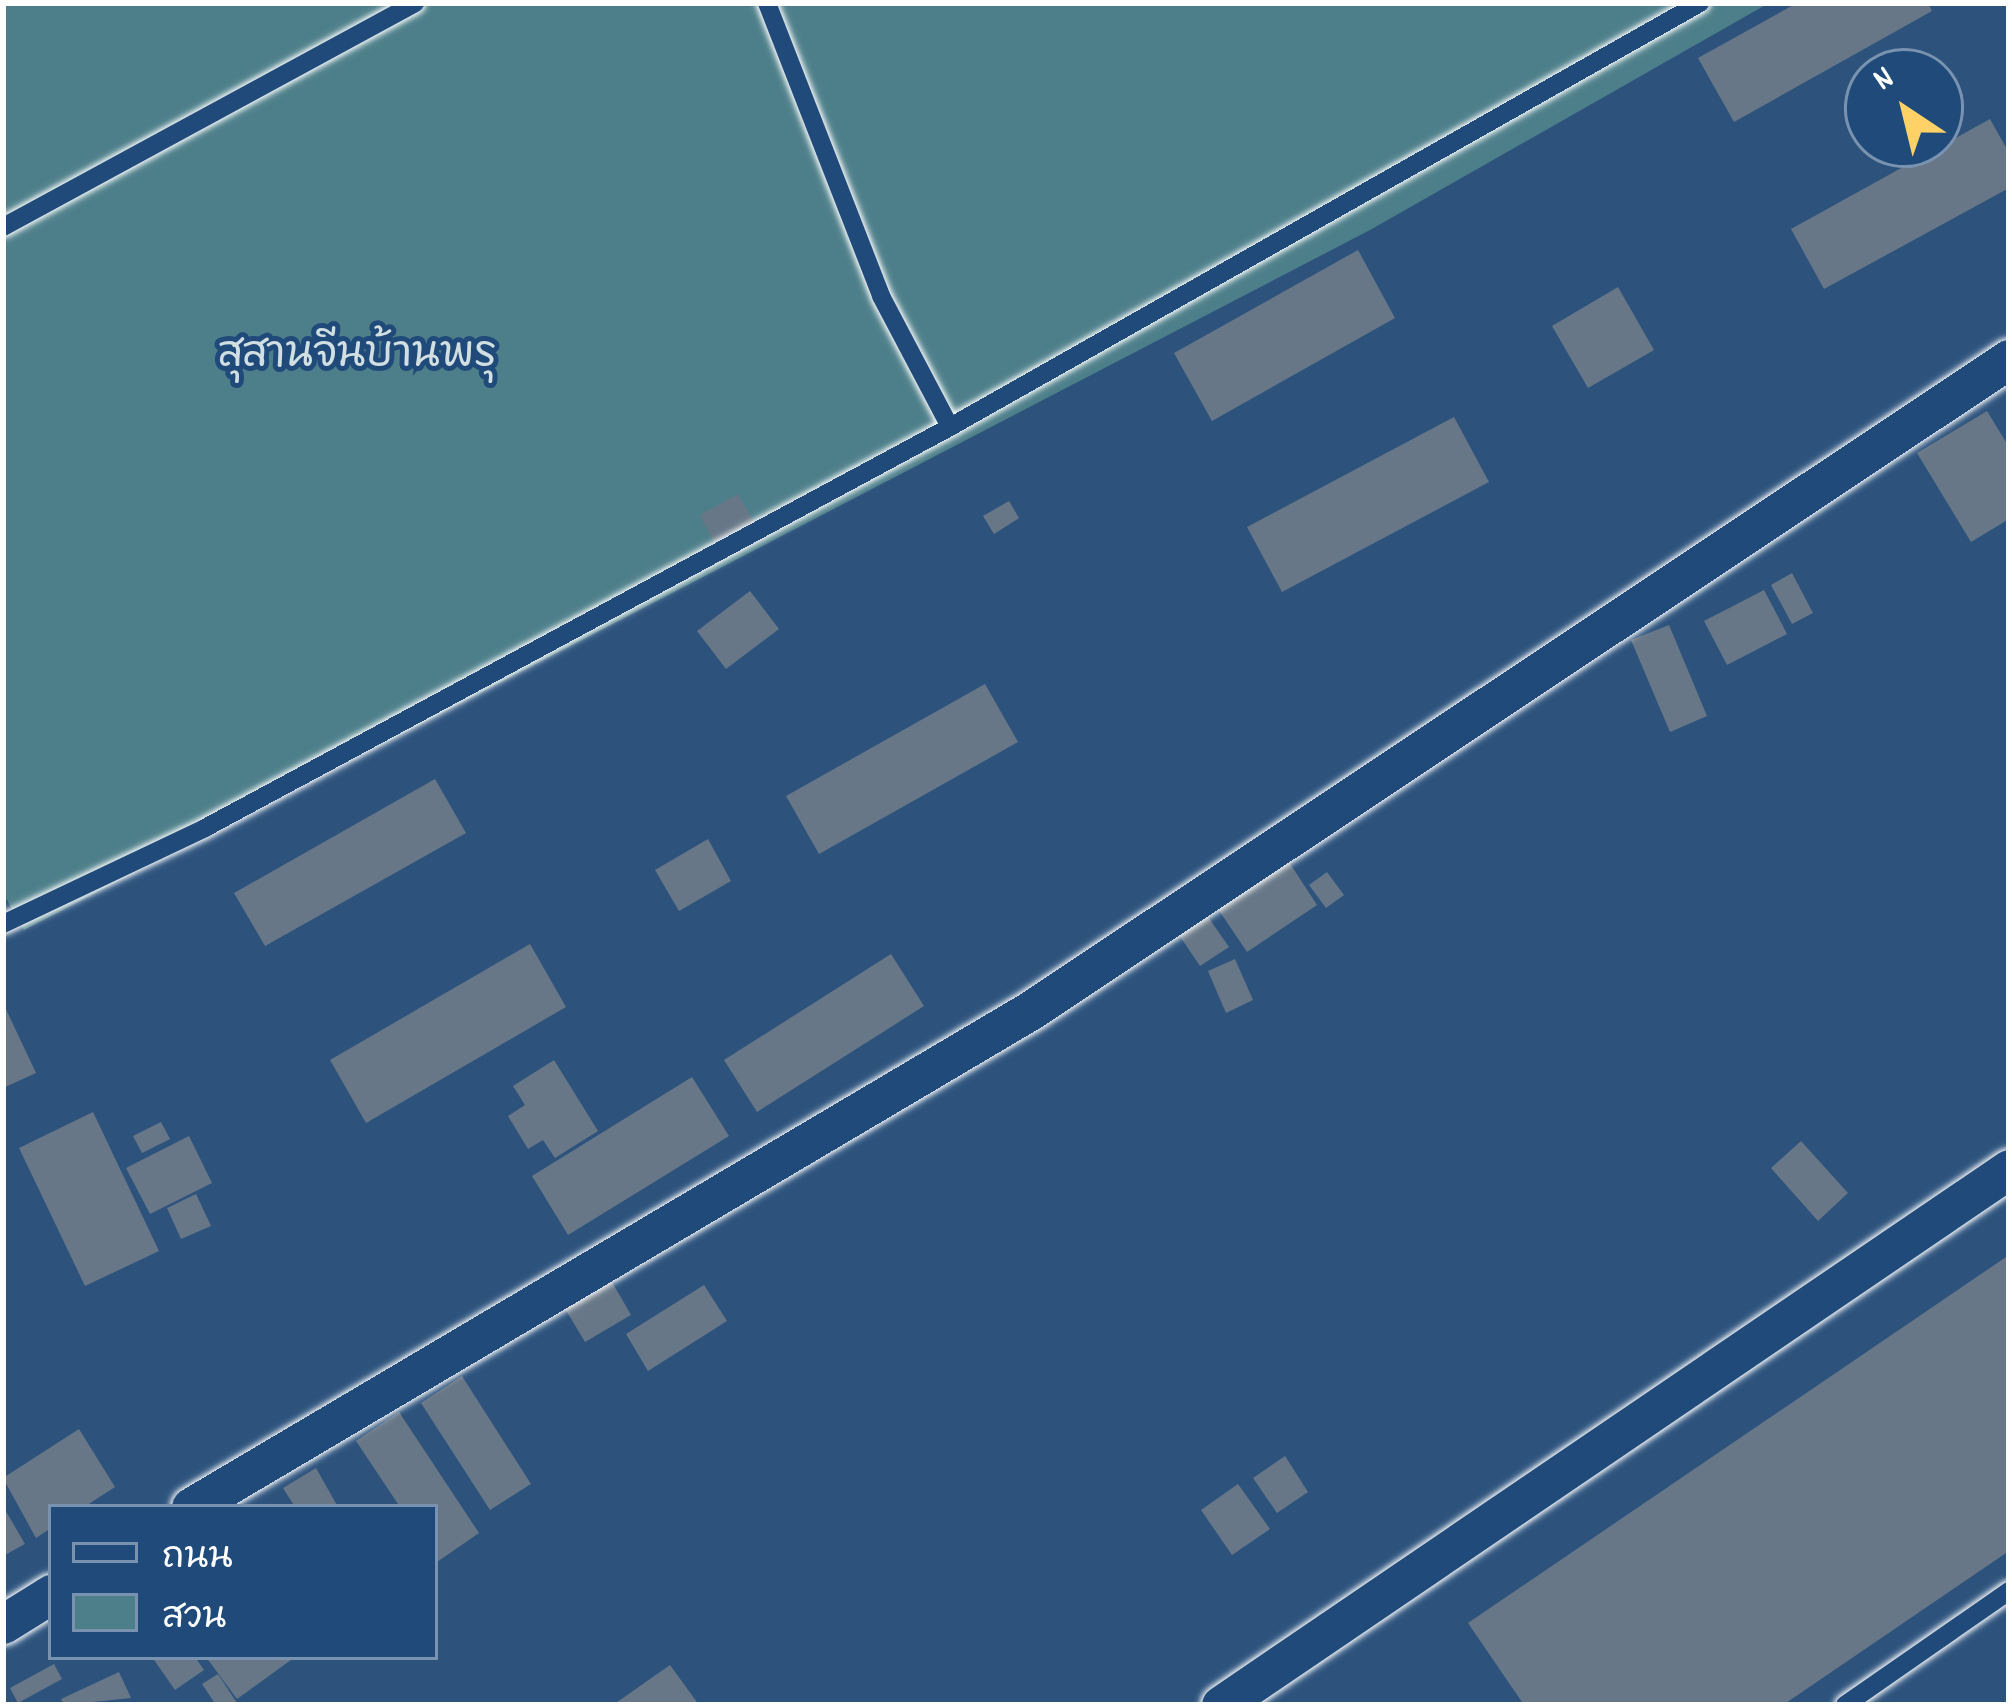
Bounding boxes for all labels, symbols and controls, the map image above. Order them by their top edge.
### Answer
north arrow [1844,48,1964,168]
text: N [1865,57,1905,104]
park label: สุสานจีนบ้านพรุ [217,333,497,383]
legend [48,1504,438,1660]
text: ถนน [162,1534,233,1586]
text: สวน [162,1594,226,1646]

